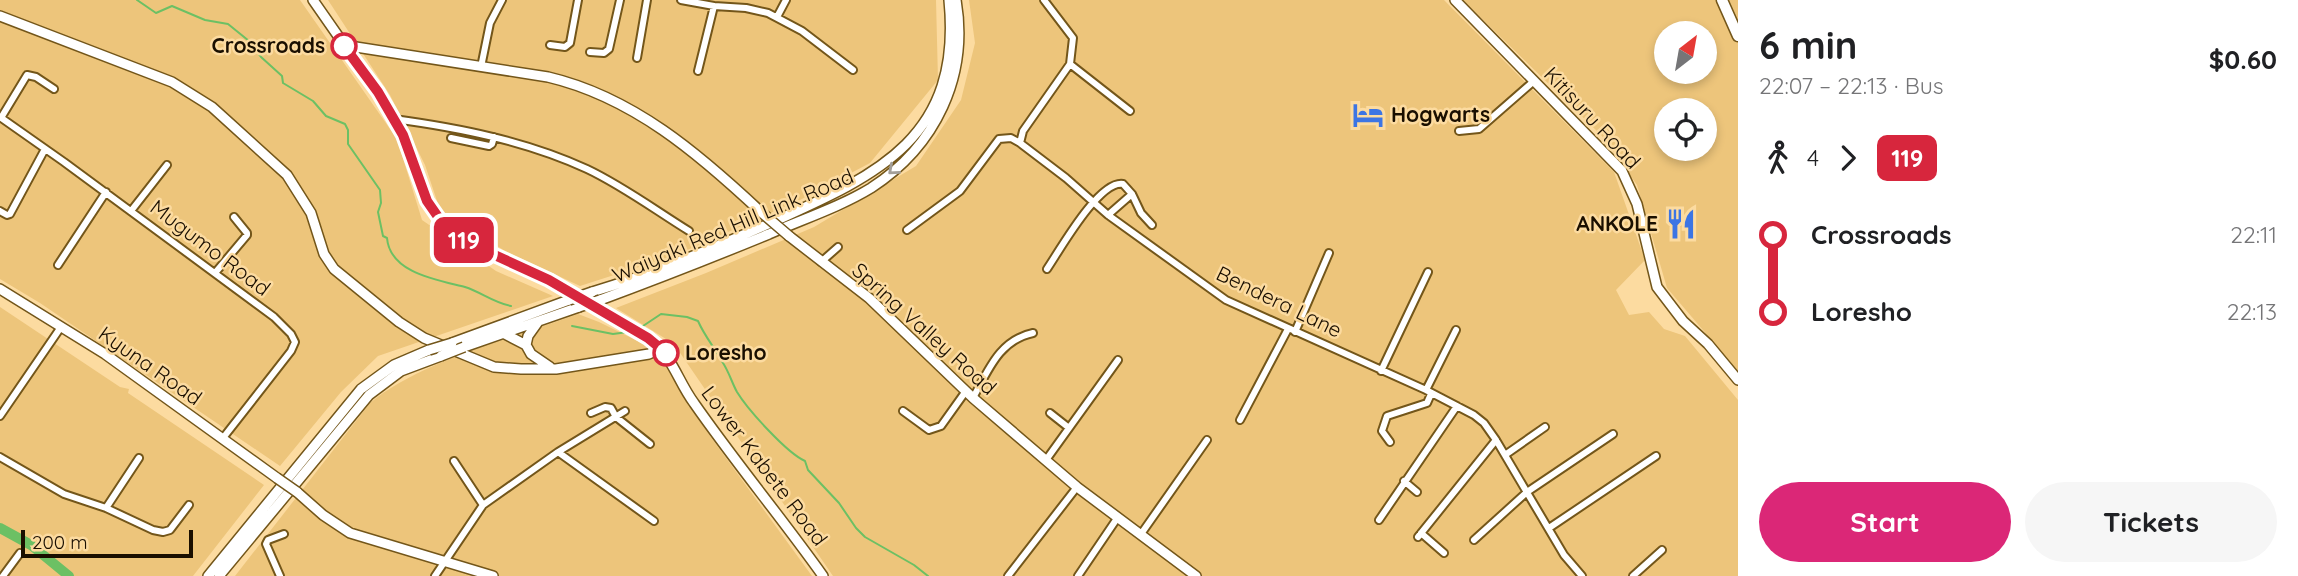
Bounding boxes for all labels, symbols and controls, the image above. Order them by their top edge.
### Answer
north arrow [1654,21,1717,84]
map controls [1654,21,1717,161]
text: 6 min [1759,21,1857,69]
place label: Crossroads [212,32,325,58]
marker: Crossroads [331,33,357,59]
text: $0.60 [2209,43,2277,76]
street label: Kitisuru Road [1539,61,1647,174]
text: 22:07 – 22:13 · Bus [1759,71,1944,100]
hotel icon: Hogwarts [1351,98,1385,132]
button: locate [1654,98,1717,161]
place label: Hogwarts [1391,101,1490,127]
icon: walk [1759,139,1797,177]
icon: forward [1829,139,1867,177]
text: 4 [1807,143,1819,172]
text: 119 [1891,143,1923,173]
street label: Waiyaki Red Hill Link Road [608,162,857,288]
one-way arrow [888,162,901,174]
street label: Mugumo Road [145,194,276,301]
restaurant icon: ANKOLE [1664,207,1698,241]
place label: ANKOLE [1576,210,1658,236]
line badge: 119 [424,217,504,263]
text: Crossroads [1811,218,1951,251]
text: 22:11 [2230,220,2277,249]
text: 119 [448,225,480,255]
street label: Spring Valley Road [847,257,1002,400]
street label: Bendera Lane [1212,260,1346,343]
text: Loresho [1811,295,1912,328]
text: 22:13 [2227,297,2277,326]
street label: Kyuna Road [94,320,207,410]
place label: Loresho [685,339,766,365]
marker: Loresho [653,340,679,366]
street label: Lower Kabete Road [696,380,833,551]
button: Start [1759,482,2011,562]
button: Tickets [2025,482,2277,562]
scale bar [21,527,192,559]
text: 200 m [32,530,88,554]

